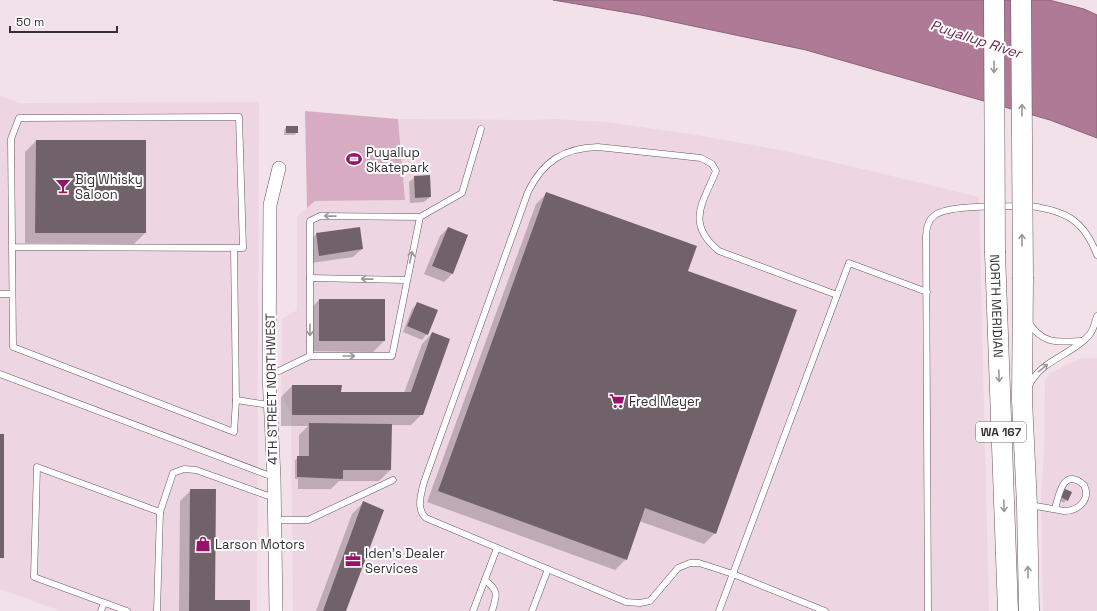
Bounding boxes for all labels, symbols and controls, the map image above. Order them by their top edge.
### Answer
scale bar [10,8,117,34]
text: 50 m [16,14,44,30]
water label: Puyallup River [928,16,1025,63]
one-way arrow [990,60,998,73]
one-way arrow [1018,104,1026,117]
place label: Puyallup Skatepark [366,144,429,176]
sports icon: Puyallup Skatepark [345,150,363,168]
place label: Big Whisky Saloon [75,171,143,203]
bar icon: Big Whisky Saloon [54,177,72,195]
one-way arrow [324,212,337,220]
one-way arrow [1018,234,1026,247]
one-way arrow [408,250,416,263]
street label: NORTH MERIDIAN [986,254,1007,358]
one-way arrow [361,275,374,283]
street label: 4TH STREET NORTHWEST [262,313,281,465]
one-way arrow [306,323,314,336]
one-way arrow [342,352,355,360]
one-way arrow [1038,363,1049,372]
one-way arrow [996,369,1003,382]
supermarket icon: Fred Meyer [608,392,626,410]
place label: Fred Meyer [629,393,700,410]
road number: WA 167 [976,422,1026,442]
one-way arrow [1000,499,1008,512]
shop icon: Larson Motors [194,535,212,553]
place label: Larson Motors [215,536,305,553]
place label: Iden's Dealer Services [365,545,445,577]
office icon: Iden's Dealer Services [344,551,362,569]
one-way arrow [1024,566,1032,579]

